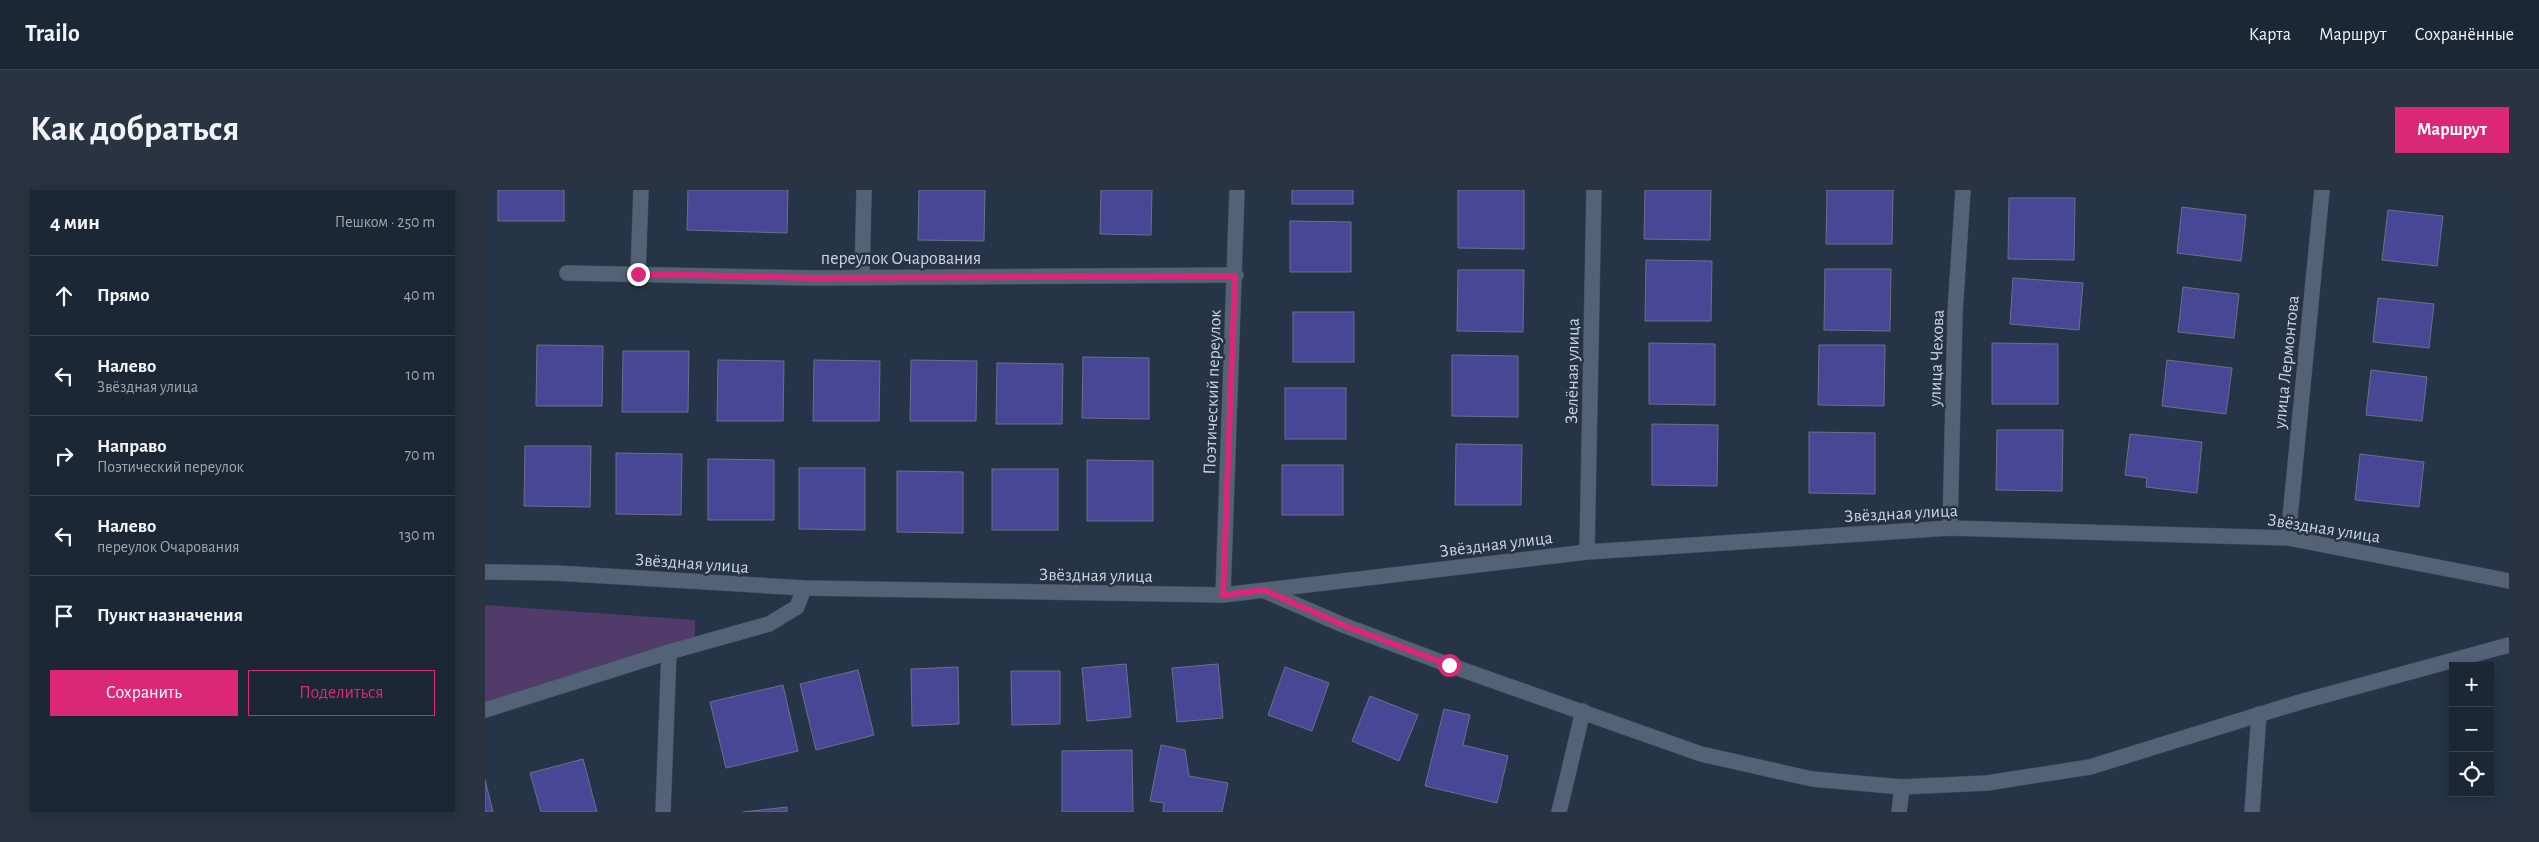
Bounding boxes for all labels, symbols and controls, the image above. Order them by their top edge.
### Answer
text: Trailo [25,22,80,46]
text: Карта [2249,26,2291,44]
text: Маршрут [2319,26,2387,44]
text: Сохранённые [2415,26,2514,44]
button: Маршрут [2395,107,2509,153]
text: Как добраться [30,112,239,147]
text: 4 мин [50,212,100,233]
text: Пешком · 250 m [335,214,435,230]
street label: переулок Очарования [821,250,981,268]
route end [627,263,650,286]
icon: ahead [50,282,78,310]
text: Прямо [97,286,150,305]
text: 40 m [403,287,435,303]
street label: улица Лермонтова [2271,295,2303,431]
street label: Поэтический переулок [1201,308,1225,475]
street label: улица Чехова [1926,309,1948,408]
street label: Зелёная улица [1563,318,1583,424]
text: Налево [97,357,156,376]
icon: left [50,362,78,390]
text: 10 m [406,367,435,383]
text: Звёздная улица [97,379,198,395]
text: Направо [97,437,167,456]
icon: right [50,442,78,470]
text: 70 m [404,447,435,463]
text: Поэтический переулок [97,459,244,475]
street label: Звёздная улица [1844,502,1958,526]
street label: Звёздная улица [2266,511,2381,547]
text: Налево [97,517,156,536]
icon: left [50,522,78,550]
text: 130 m [399,527,435,543]
street label: Звёздная улица [1439,529,1554,561]
text: переулок Очарования [97,539,240,555]
street label: Звёздная улица [635,551,749,577]
street label: Звёздная улица [1039,566,1153,586]
icon: arrive [50,602,78,630]
text: Пункт назначения [97,606,243,625]
route start [1438,654,1461,677]
map controls [2449,662,2494,797]
button: + [2449,662,2494,707]
button: Сохранить [50,670,238,716]
button: Поделиться [248,670,435,716]
button: − [2449,707,2494,752]
button: locate [2449,752,2494,797]

